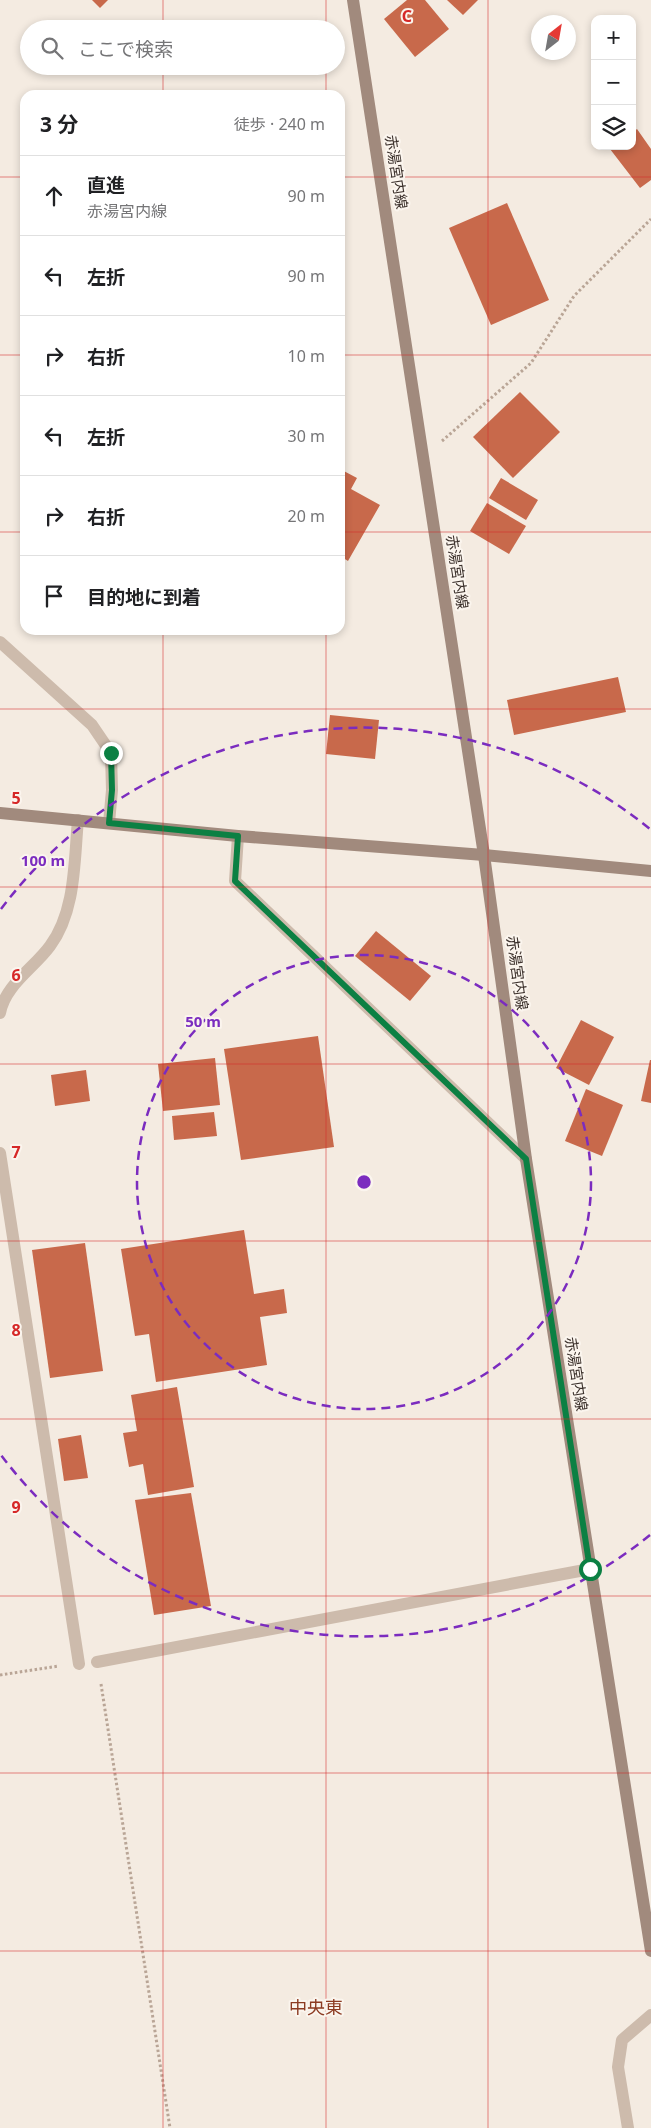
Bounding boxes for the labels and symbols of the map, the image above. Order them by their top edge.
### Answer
text: C [402,5,412,27]
north arrow [531,15,576,60]
street label: 赤湯宮内線 [381,133,413,210]
street label: 赤湯宮内線 [442,533,474,610]
route end [100,742,123,765]
text: 5 [11,787,21,809]
text: 100 m [21,850,65,870]
street label: 赤湯宮内線 [503,934,533,1011]
text: 6 [11,964,21,986]
text: 50 m [185,1011,221,1031]
text: 7 [11,1141,21,1163]
centre of rings [355,1173,373,1191]
text: 8 [11,1319,21,1341]
street label: 赤湯宮内線 [561,1335,593,1412]
text: 9 [11,1496,21,1518]
route start [579,1558,602,1581]
district label: 中央東 [289,1995,343,2019]

